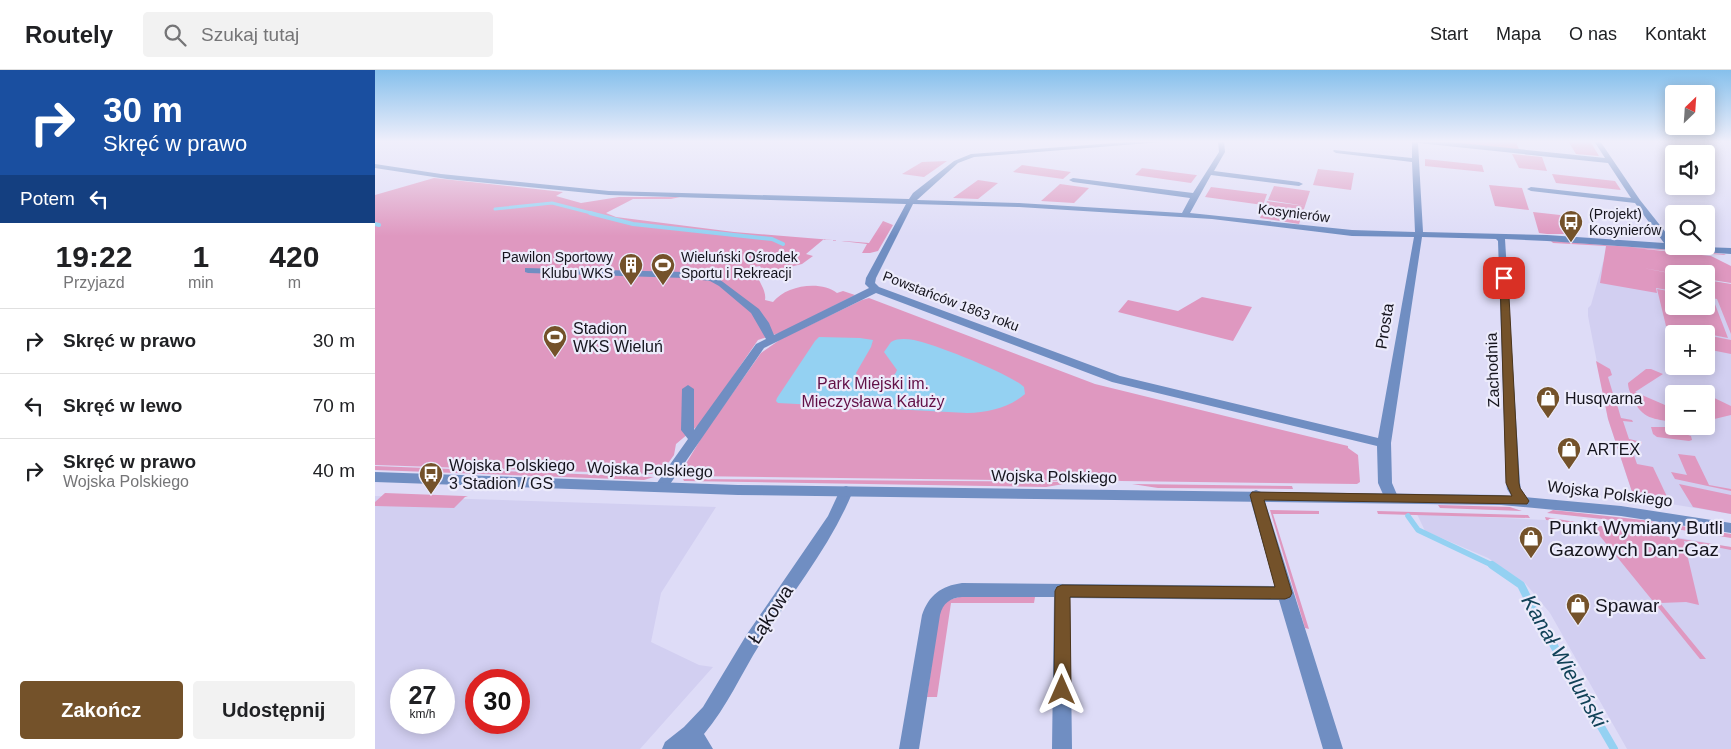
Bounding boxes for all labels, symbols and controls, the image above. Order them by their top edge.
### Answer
search box [143,12,493,57]
text: Routely [25,21,113,48]
icon: search [161,21,189,49]
text: Szukaj tutaj [201,24,299,45]
text: Start [1430,24,1468,44]
text: Mapa [1496,24,1541,44]
text: O nas [1569,24,1617,44]
text: Kontakt [1645,24,1706,44]
north arrow [1665,85,1715,135]
map controls [1665,85,1715,435]
icon: right [20,90,85,155]
text: 30 m [103,90,183,129]
text: Skręć w prawo [103,131,247,156]
button: sound [1665,145,1715,195]
icon: left [85,185,113,213]
text: Potem [20,188,75,209]
street label: Kosynierów [1257,201,1332,225]
button: search [1665,205,1715,255]
place label: (Projekt) Kosynierów [1589,206,1662,238]
bus stop icon: (Projekt) Kosynierów [1558,209,1584,243]
text: 19:22 [56,240,132,273]
text: 1 [192,240,209,273]
text: 420 [269,240,319,273]
place label: Pawilon Sportowy Klubu WKS [502,249,613,281]
place label: Wieluński Ośrodek Sportu i Rekreacji [681,249,799,281]
building icon: Pawilon Sportowy Klubu WKS [618,252,644,286]
sports icon: Wieluński Ośrodek Sportu i Rekreacji [650,252,676,286]
pin [1483,257,1525,299]
icon: arrive [1490,264,1518,292]
button: layers [1665,265,1715,315]
street label: Powstańców 1863 roku [881,268,1021,334]
text: Przyjazd [63,274,125,291]
text: min [188,274,214,291]
text: m [288,274,301,291]
street label: Prosta [1372,302,1397,350]
place label: Stadion WKS Wieluń [573,320,663,355]
sports icon: Stadion WKS Wieluń [542,324,568,358]
button: + [1665,325,1715,375]
icon: right [20,327,48,355]
text: Skręć w prawo [63,330,196,351]
text: 30 m [313,330,355,351]
street label: Zachodnia [1483,332,1502,408]
park label: Park Miejski im. Mieczysława Kałuży [801,375,945,410]
shop icon: Husqvarna [1535,385,1561,419]
button: − [1665,385,1715,435]
place label: Husqvarna [1565,390,1642,407]
icon: left [20,392,48,420]
text: Skręć w lewo [63,395,182,416]
text: 70 m [313,395,355,416]
shop icon: ARTEX [1556,436,1582,470]
place label: ARTEX [1587,441,1640,458]
text: Skręć w prawo [63,451,196,472]
icon: right [20,457,48,485]
place label: Wojska Polskiego 3 Stadion / GS [449,457,575,492]
street label: Wojska Polskiego [587,459,713,480]
text: 40 m [313,460,355,481]
bus stop icon: Wojska Polskiego 3 Stadion / GS [418,461,444,495]
street label: Wojska Polskiego [991,467,1117,486]
text: Wojska Polskiego [63,473,189,490]
street label: Wojska Polskiego [1546,477,1674,510]
place label: Punkt Wymiany Butli Gazowych Dan-Gaz [1549,517,1723,560]
shop icon: Punkt Wymiany Butli Gazowych Dan-Gaz [1518,525,1544,559]
street label: Łąkowa [744,581,797,647]
water label: Kanał Wieluński [1517,590,1612,732]
shop icon: Spawar [1565,592,1591,626]
place label: Spawar [1595,595,1660,616]
position arrow [1035,663,1087,715]
speed limit sign: 30 [465,669,530,734]
button: Zakończ [20,681,183,739]
button: Udostępnij [193,681,355,739]
text: 27 [409,681,436,709]
text: km/h [409,707,436,721]

